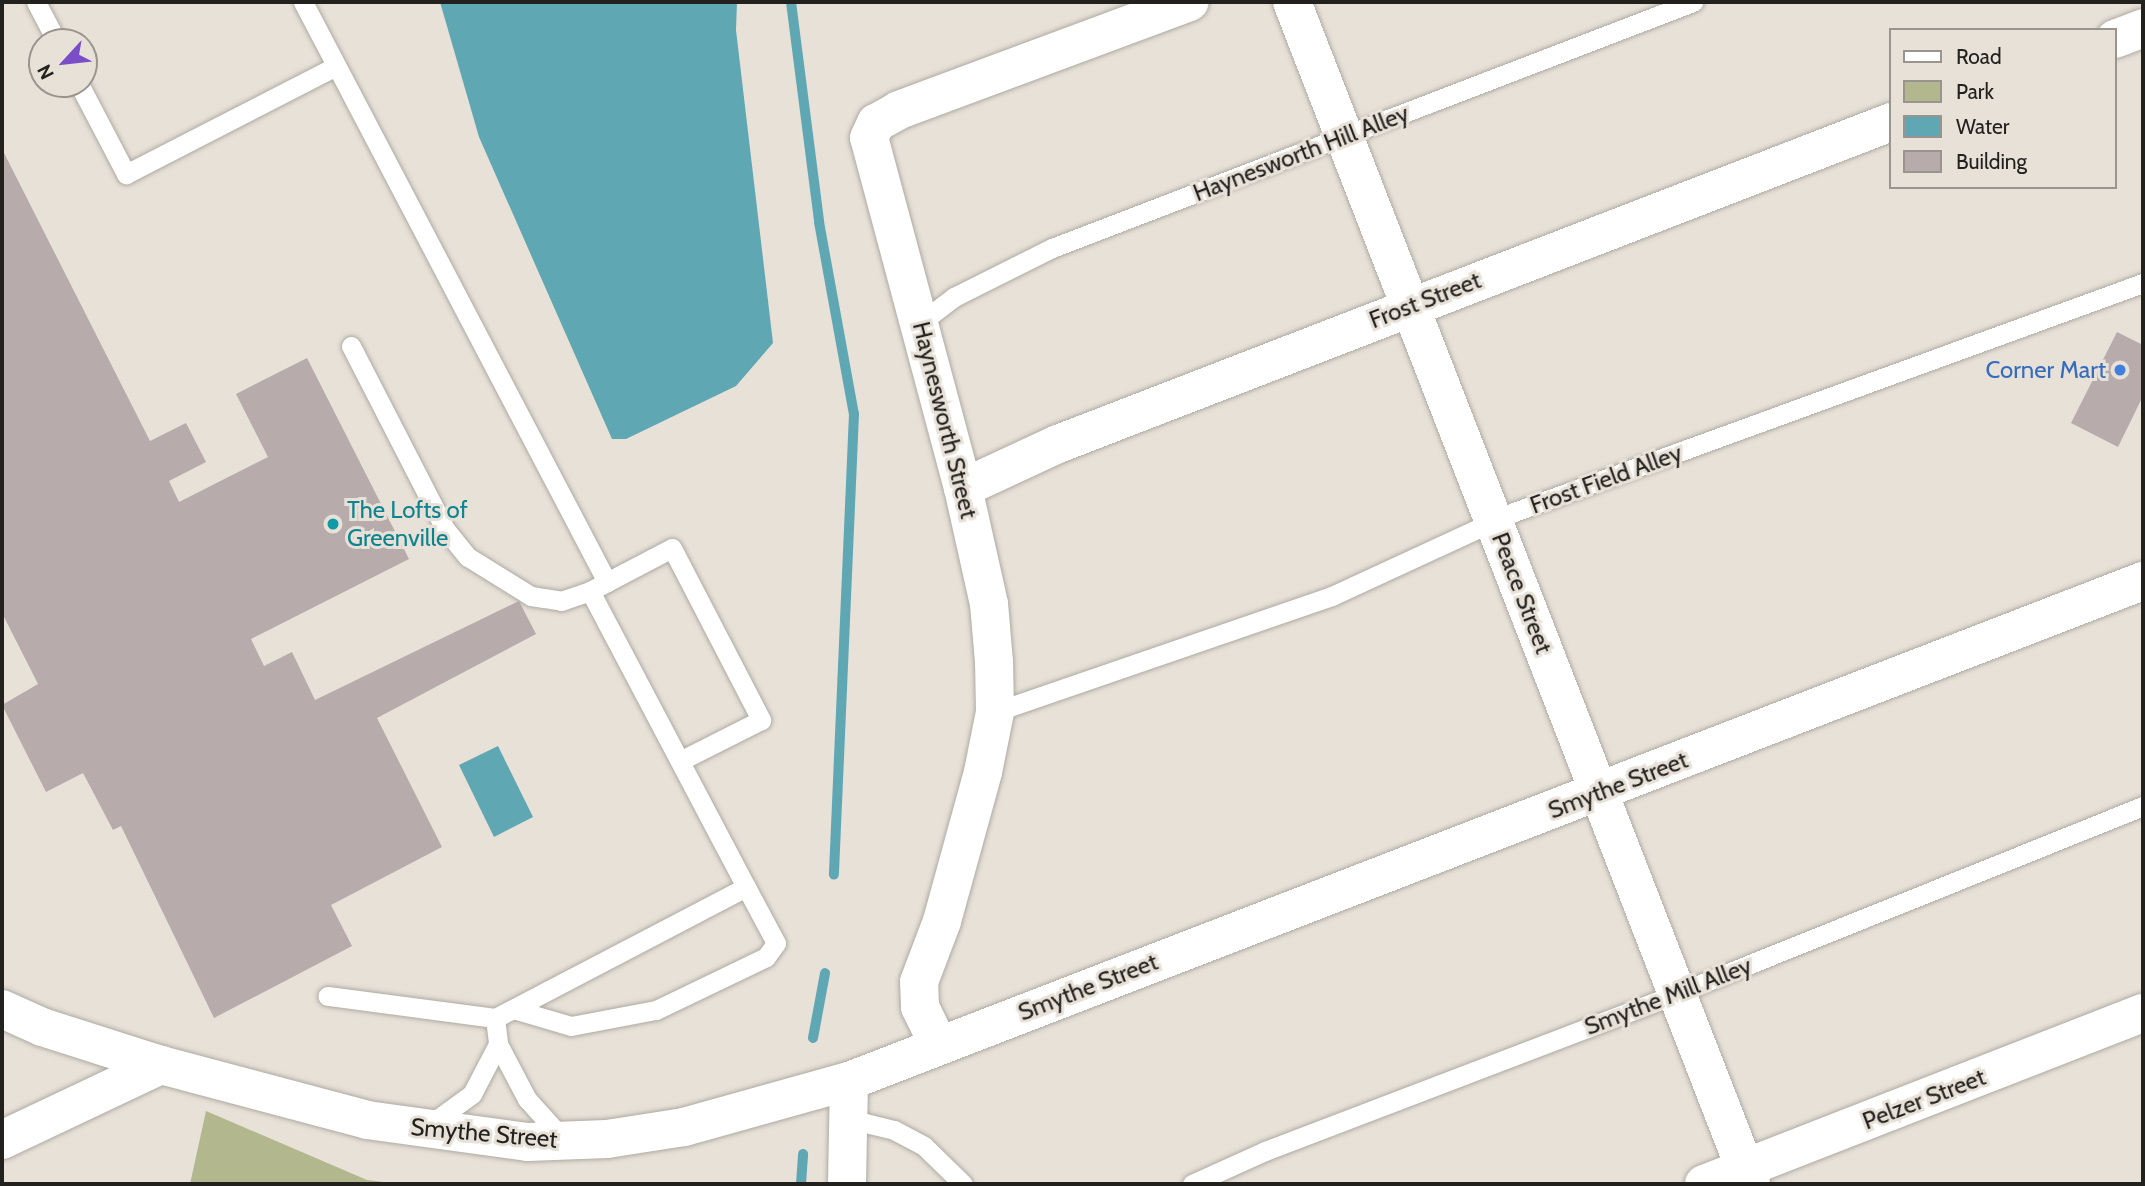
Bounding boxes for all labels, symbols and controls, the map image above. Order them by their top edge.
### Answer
north arrow [28,28,98,98]
legend [1890,28,2117,189]
text: Road [1956,44,2002,69]
text: N [32,61,59,83]
text: Park [1956,79,1994,104]
street label: Haynesworth Hill Alley [1189,99,1413,207]
text: Water [1956,114,2009,139]
text: Building [1956,149,2027,174]
street label: Frost Street [1365,266,1485,334]
street label: Haynesworth Street [907,319,983,521]
place label: Corner Mart [1986,356,2106,384]
marker: Corner Mart [2112,362,2128,378]
street label: Frost Field Alley [1526,438,1686,520]
place label: The Lofts of Greenville [347,496,468,552]
marker: The Lofts of Greenville [325,516,341,532]
street label: Peace Street [1486,528,1558,658]
street label: Smythe Street [1544,745,1692,825]
street label: Smythe Street [1014,947,1162,1027]
street label: Smythe Mill Alley [1580,951,1756,1041]
street label: Pelzer Street [1858,1062,1990,1136]
street label: Smythe Street [409,1112,559,1154]

